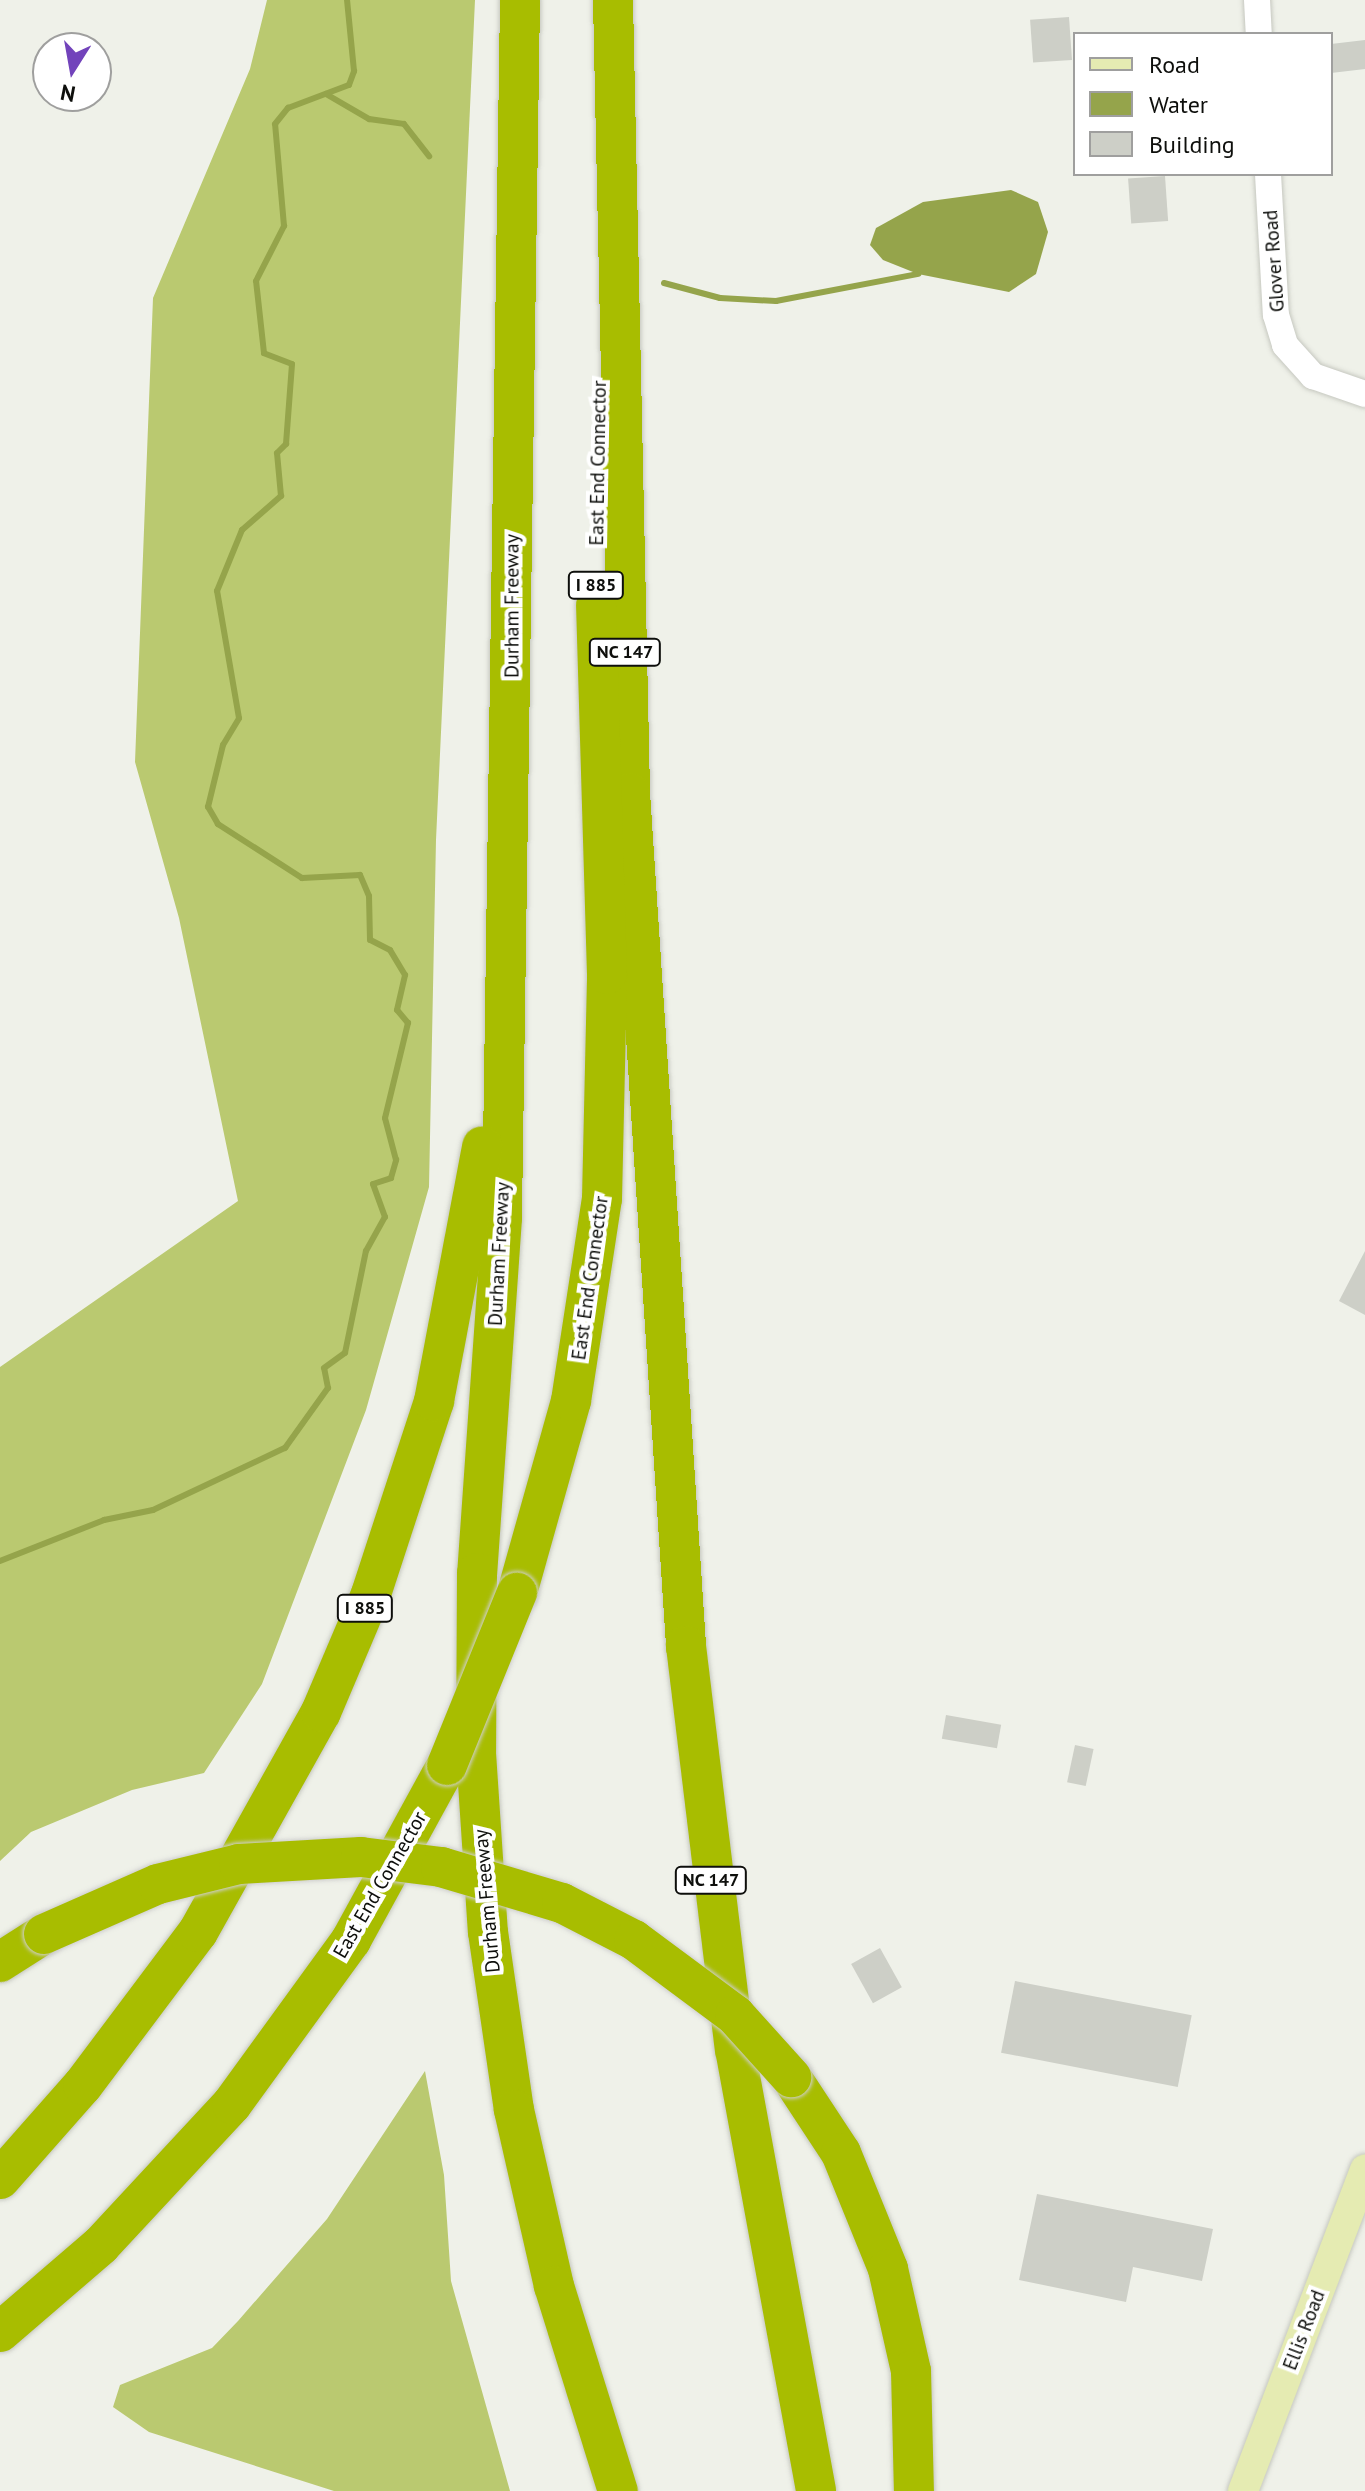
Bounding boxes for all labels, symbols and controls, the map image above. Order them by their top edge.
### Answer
north arrow [32,32,112,112]
legend [1073,32,1333,176]
text: Road [1149,49,1200,80]
text: N [58,78,78,109]
text: Water [1149,89,1208,120]
text: Building [1149,129,1235,160]
street label: Glover Road [1258,209,1290,313]
street label: East End Connector [585,380,611,546]
street label: Durham Freeway [500,534,524,678]
road number: I 885 [566,571,626,599]
road number: NC 147 [587,638,663,666]
street label: Durham Freeway [483,1181,515,1327]
street label: East End Connector [567,1194,613,1362]
road number: I 885 [335,1594,395,1622]
street label: East End Connector [328,1807,432,1963]
street label: Durham Freeway [469,1828,505,1974]
road number: NC 147 [673,1866,749,1894]
street label: Ellis Road [1278,2287,1330,2373]

